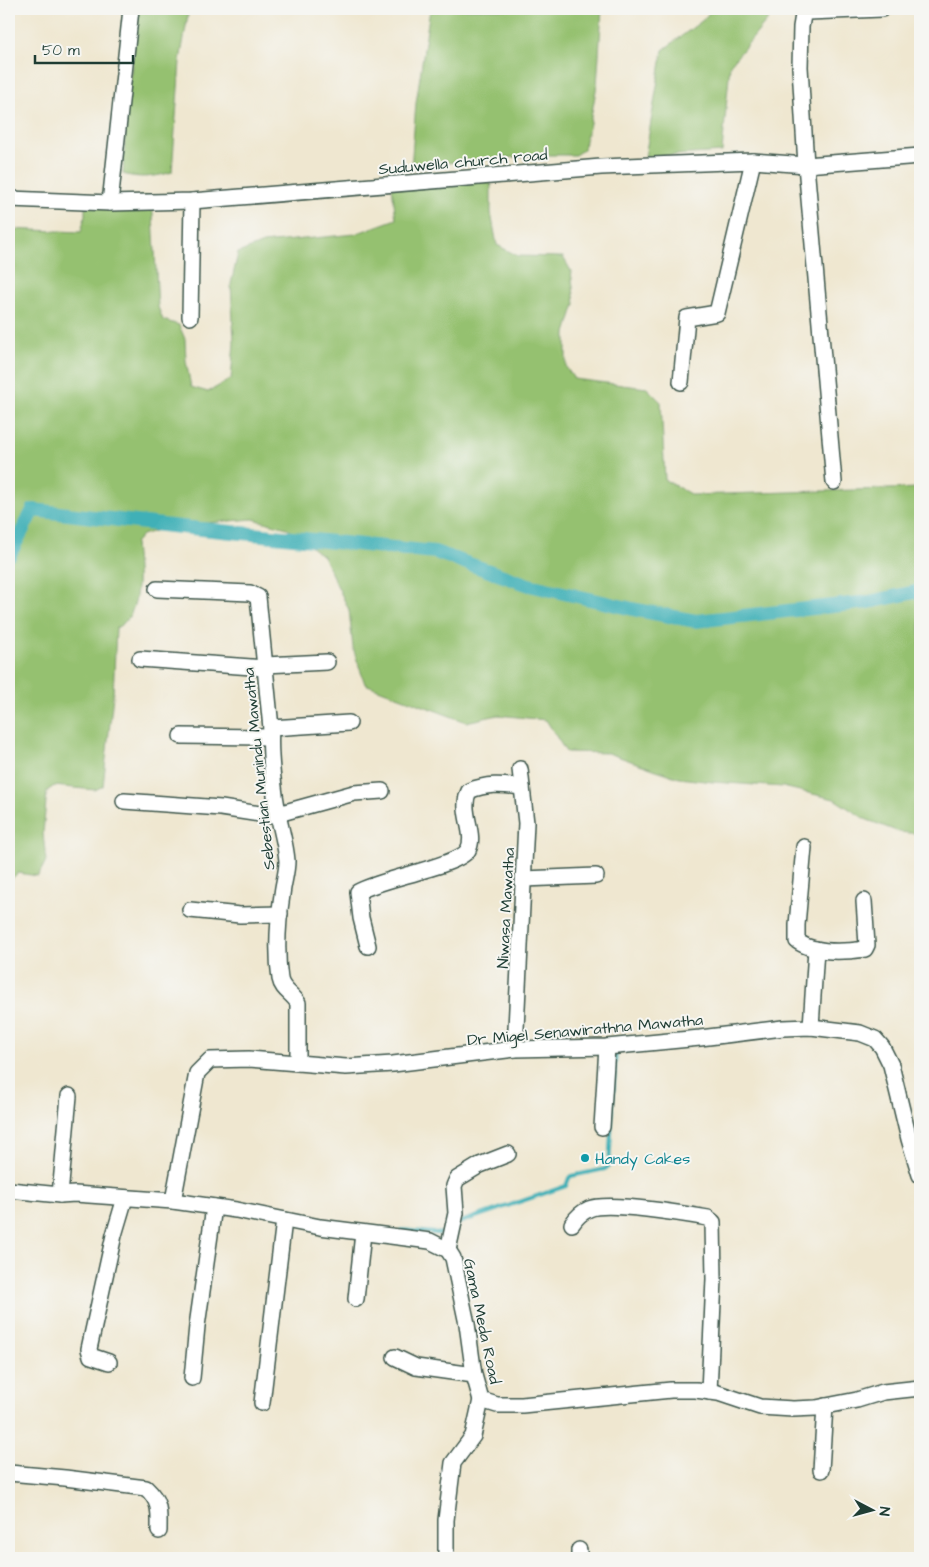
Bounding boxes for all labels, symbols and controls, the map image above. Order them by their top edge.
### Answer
scale bar [35,32,132,64]
text: 50 m [42,40,80,61]
street label: Suduwella church road [378,144,548,180]
street label: Sebestian Munindu Mawatha [237,667,281,871]
street label: Niwasa Mawatha [492,847,520,969]
street label: Dr Migel Senawirathna Mawatha [466,1009,704,1052]
place label: Handy Cakes [595,1148,690,1171]
marker: Handy Cakes [579,1152,591,1164]
street label: Gama Meda Road [458,1257,506,1386]
north arrow [846,1484,896,1534]
text: N [874,1506,894,1517]

